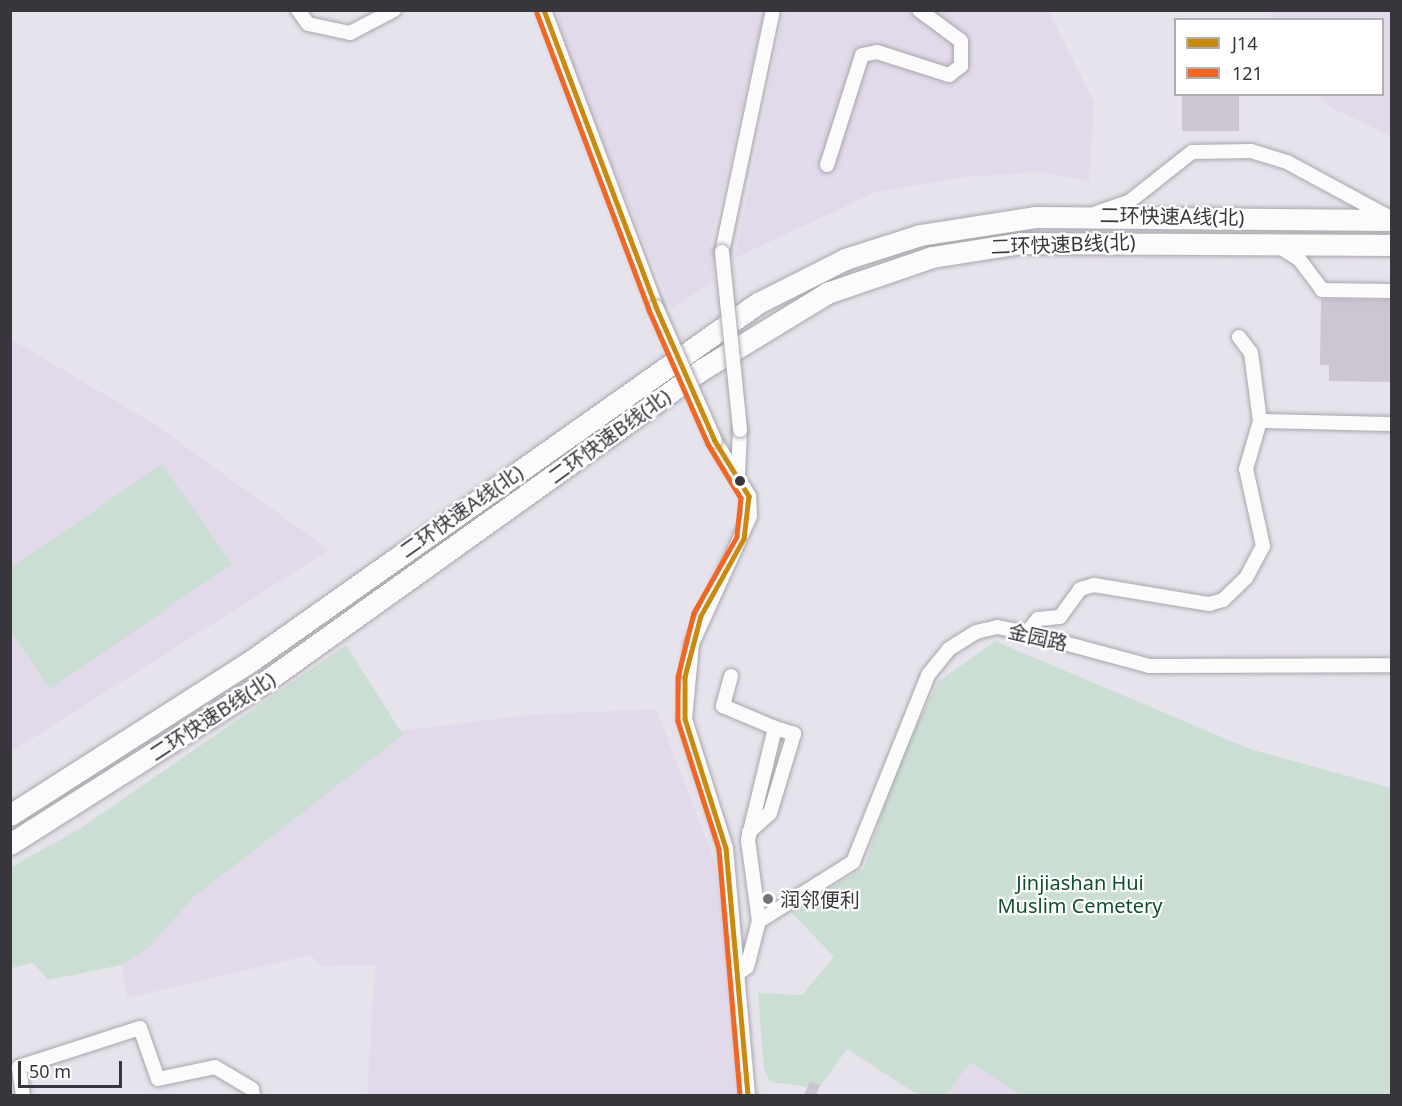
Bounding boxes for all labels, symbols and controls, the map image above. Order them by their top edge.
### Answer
legend [1174,18,1384,96]
text: J14 [1232,31,1258,55]
text: 121 [1232,61,1263,85]
street label: 二环快速A线(北) [1099,203,1245,229]
street label: 二环快速B线(北) [990,229,1136,259]
street label: 二环快速B线(北) [543,384,675,488]
street label: 二环快速A线(北) [395,460,527,562]
unlabelled marker [734,475,746,487]
street label: 金园路 [1006,619,1070,655]
street label: 二环快速B线(北) [145,666,279,766]
park label: Jinjiashan Hui Muslim Cemetery [997,870,1163,917]
place label: 润邻便利 [780,887,860,911]
marker: 润邻便利 [761,892,775,906]
scale bar [21,1049,124,1087]
text: 50 m [29,1059,71,1083]

